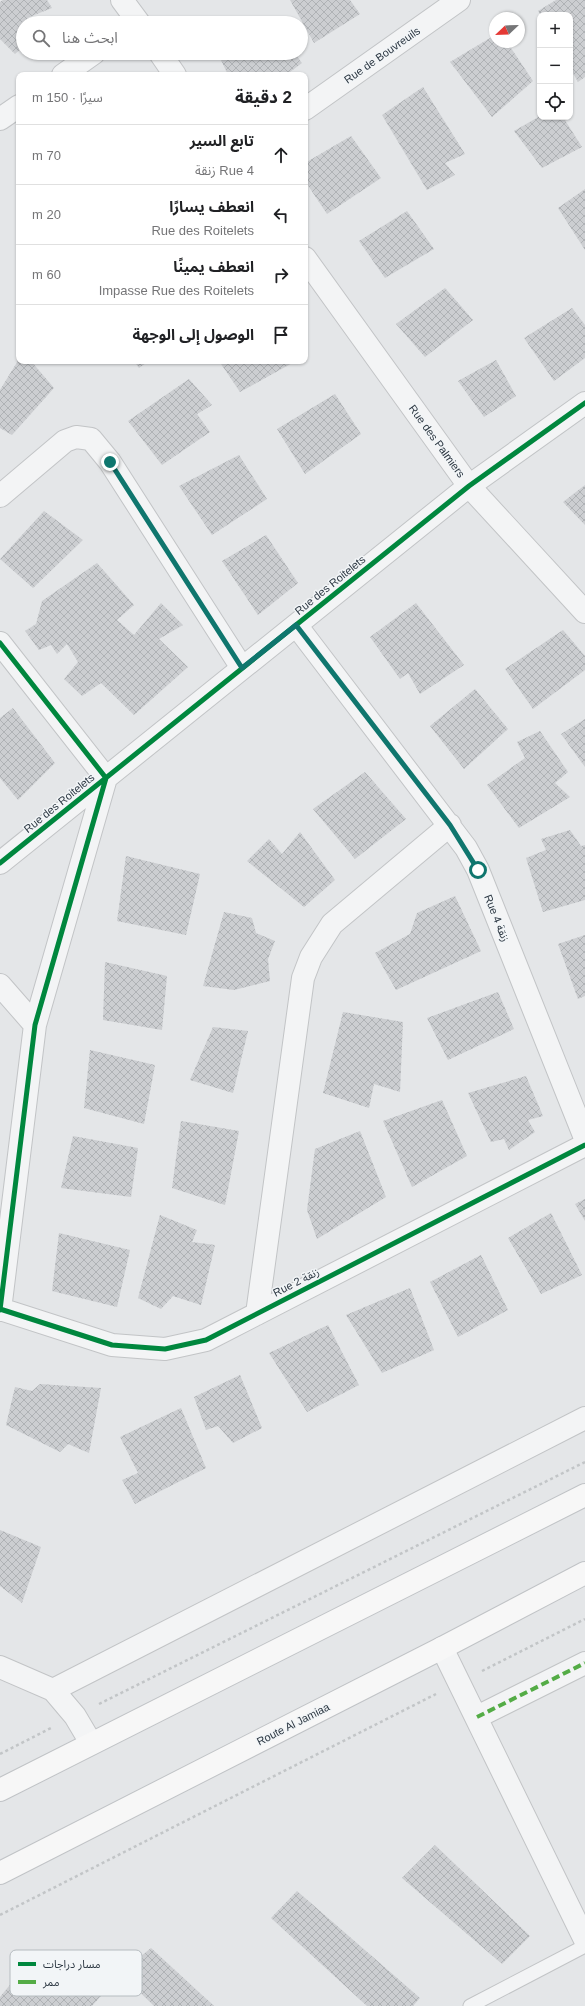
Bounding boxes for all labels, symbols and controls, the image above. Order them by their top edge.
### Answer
north arrow [489,12,525,48]
map controls [537,12,573,120]
button: + [537,12,573,48]
search box [16,16,308,60]
street label: Rue de Bouvreuils [342,24,423,86]
icon: search [30,27,52,49]
text: ابحث هنا [62,29,118,46]
button: − [537,48,573,84]
button: locate [537,84,573,120]
text: 2 دقيقة [235,88,292,107]
text: سيرًا · 150 m [32,90,103,105]
text: تابع السير [190,132,254,149]
icon: ahead [270,144,292,166]
text: 70 m [32,148,61,163]
text: Rue 4 زنقة [195,163,254,178]
text: انعطف يسارًا [169,198,254,215]
icon: left [270,204,292,226]
text: 20 m [32,207,61,222]
text: Rue des Roitelets [151,223,254,238]
text: انعطف يمينًا [173,258,254,275]
icon: right [270,264,292,286]
text: 60 m [32,267,61,282]
text: Impasse Rue des Roitelets [99,283,254,298]
icon: arrive [270,324,292,346]
text: الوصول إلى الوجهة [132,326,254,343]
street label: Rue des Palmiers [407,402,468,480]
route end [101,453,119,471]
street label: Rue des Roitelets [292,553,368,617]
street label: Rue des Roitelets [21,771,97,835]
route start [469,861,487,879]
street label: Rue 4 زنقة [481,893,512,944]
street label: Rue 2 زنقة [271,1265,321,1300]
street label: Route Al Jamiaa [255,1700,332,1748]
legend [10,1950,142,1996]
text: مسار دراجات [43,1958,101,1971]
text: ممر [42,1976,60,1989]

